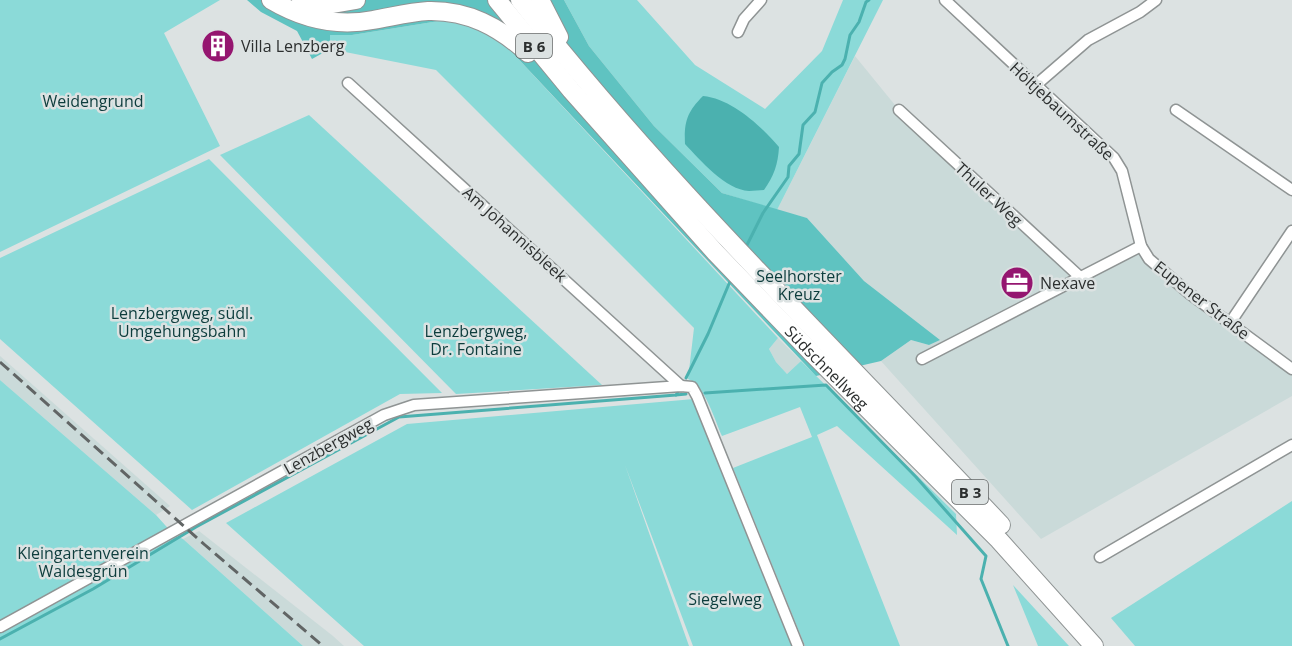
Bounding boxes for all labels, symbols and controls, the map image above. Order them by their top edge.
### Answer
building icon: Villa Lenzberg [200,28,236,64]
road number: B 6 [516,34,552,58]
place label: Villa Lenzberg [241,35,345,57]
street label: Höltjebaumstraße [1005,57,1119,165]
park label: Weidengrund [42,90,144,112]
street label: Thuler Weg [951,157,1028,231]
street label: Am Johannisbleek [458,181,572,287]
street label: Eupener Straße [1150,256,1254,344]
park label: Seelhorster Kreuz [756,265,842,305]
office icon: Nexave [999,265,1035,301]
place label: Nexave [1040,272,1095,294]
park label: Lenzbergweg, südl. Umgehungsbahn [111,302,253,342]
park label: Lenzbergweg, Dr. Fontaine [425,320,527,360]
street label: Südschnellweg [780,320,874,415]
street label: Lenzbergweg [279,412,377,480]
road number: B 3 [952,480,988,504]
park label: Kleingartenverein Waldesgrün [17,542,149,582]
park label: Siegelweg [688,588,762,610]

